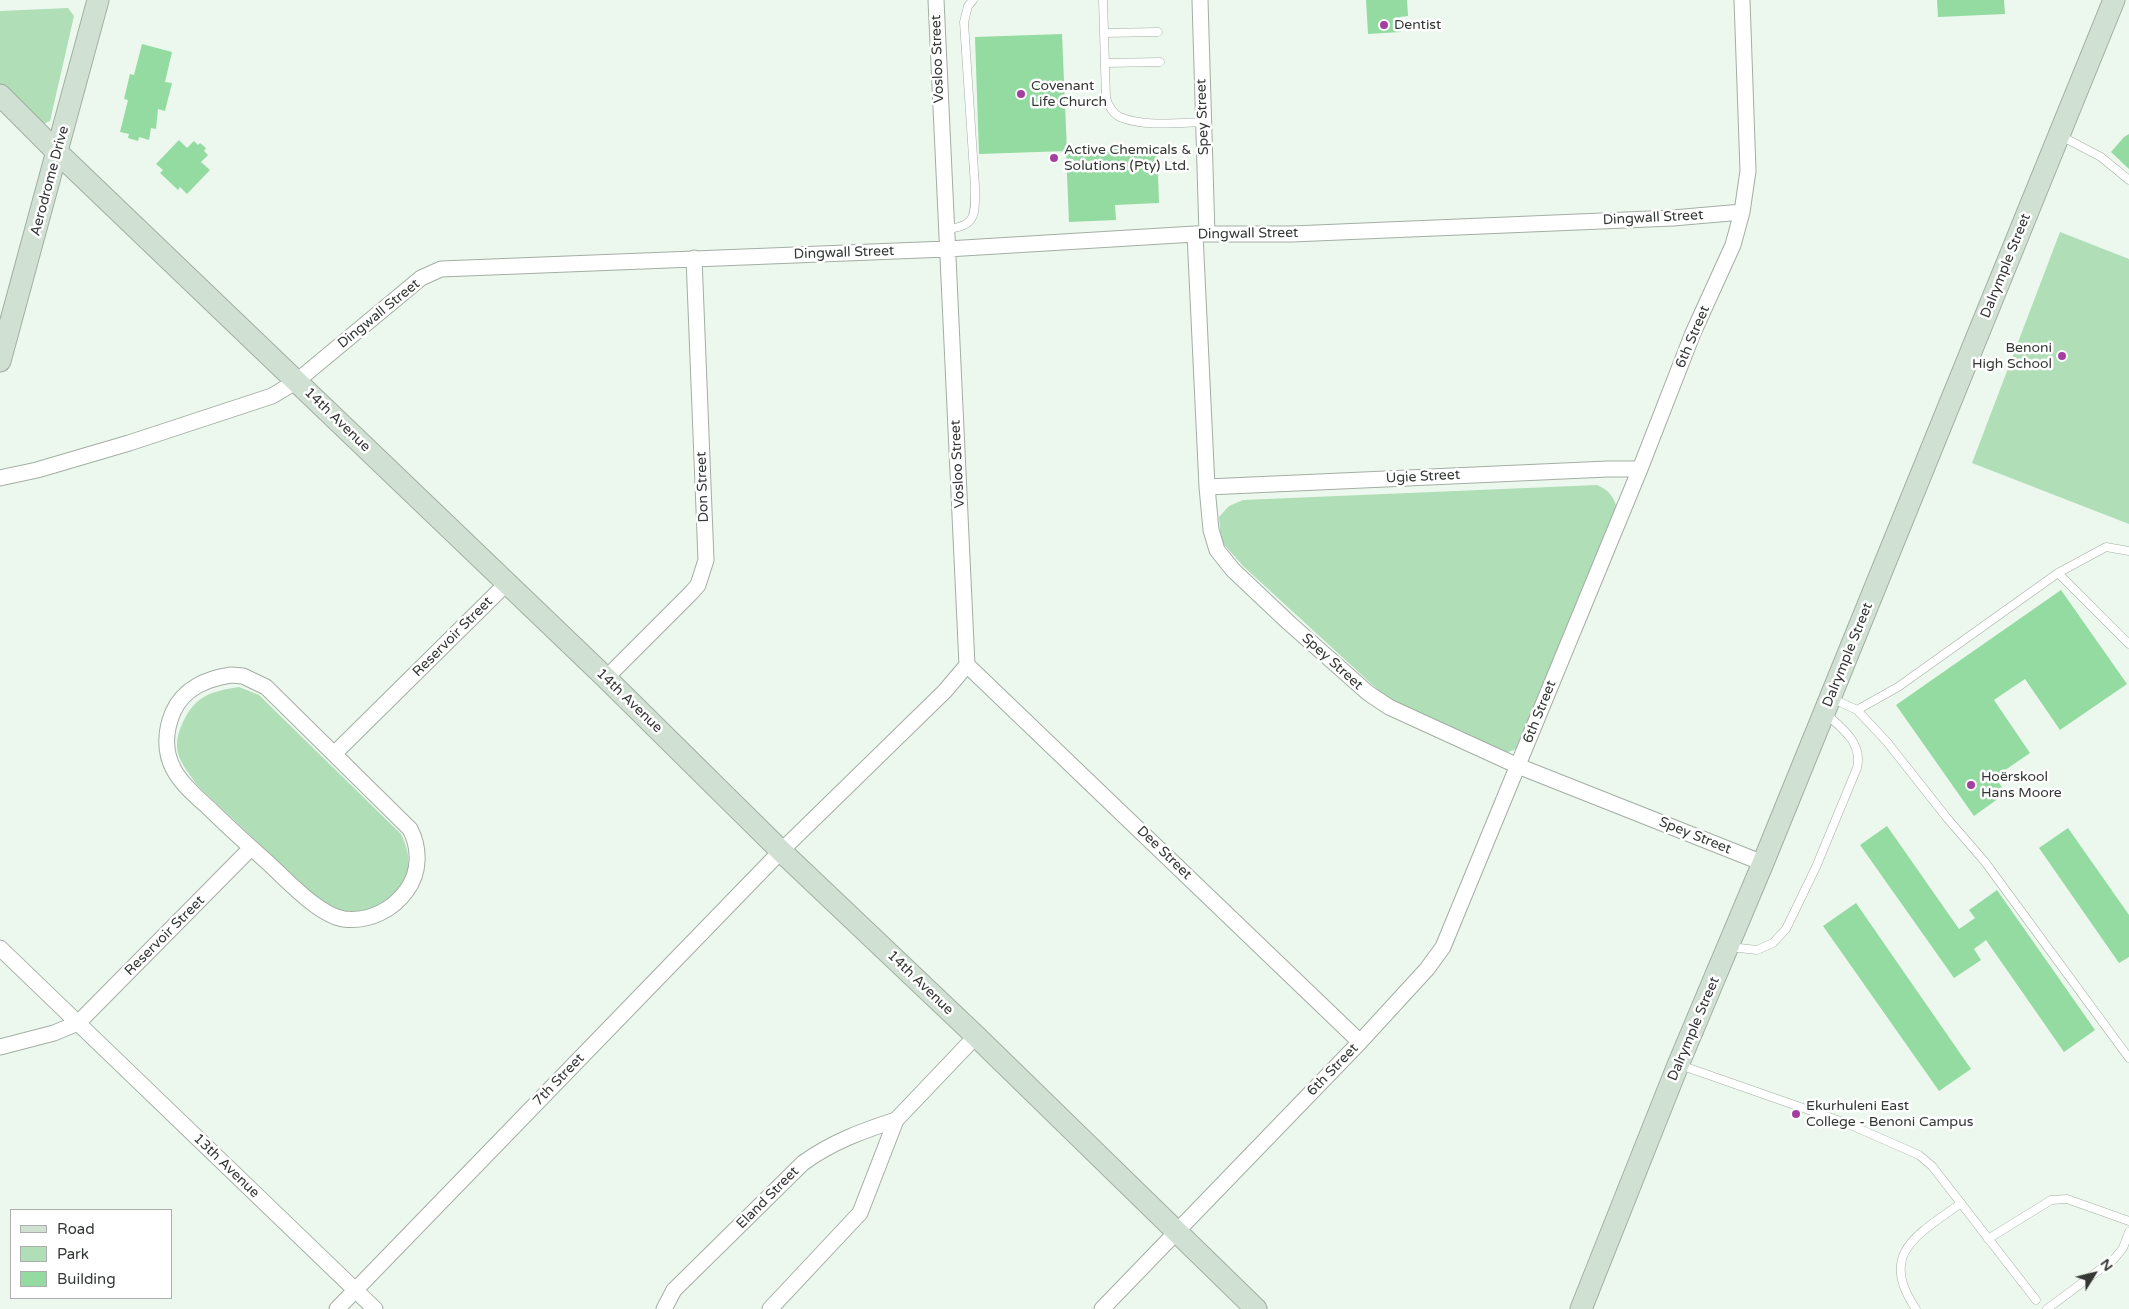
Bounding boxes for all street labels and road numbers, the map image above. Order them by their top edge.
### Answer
street label: Vosloo Street [928,15,948,103]
street label: Spey Street [1193,79,1213,155]
street label: Aerodrome Drive [27,124,73,238]
street label: Dingwall Street [1602,207,1704,229]
street label: Dalrymple Street [1977,211,2035,321]
street label: Dingwall Street [1198,225,1298,243]
street label: Dingwall Street [793,243,895,263]
street label: Dingwall Street [335,276,423,352]
street label: 6th Street [1672,303,1714,371]
street label: 14th Avenue [301,384,373,456]
street label: Vosloo Street [947,419,969,509]
street label: Don Street [693,451,713,523]
street label: Ugie Street [1385,467,1461,487]
street label: Reservoir Street [410,594,496,680]
street label: Dalrymple Street [1819,600,1877,710]
street label: Spey Street [1298,630,1366,694]
street label: 14th Avenue [593,665,665,737]
street label: 6th Street [1520,678,1560,746]
street label: Spey Street [1656,814,1734,858]
street label: Dee Street [1133,823,1195,883]
street label: Reservoir Street [122,893,208,979]
street label: 14th Avenue [884,947,956,1019]
street label: Dalrymple Street [1665,974,1723,1084]
street label: 6th Street [1304,1040,1362,1100]
street label: 7th Street [530,1050,588,1110]
street label: 13th Avenue [190,1130,262,1202]
street label: Eland Street [733,1163,803,1233]

